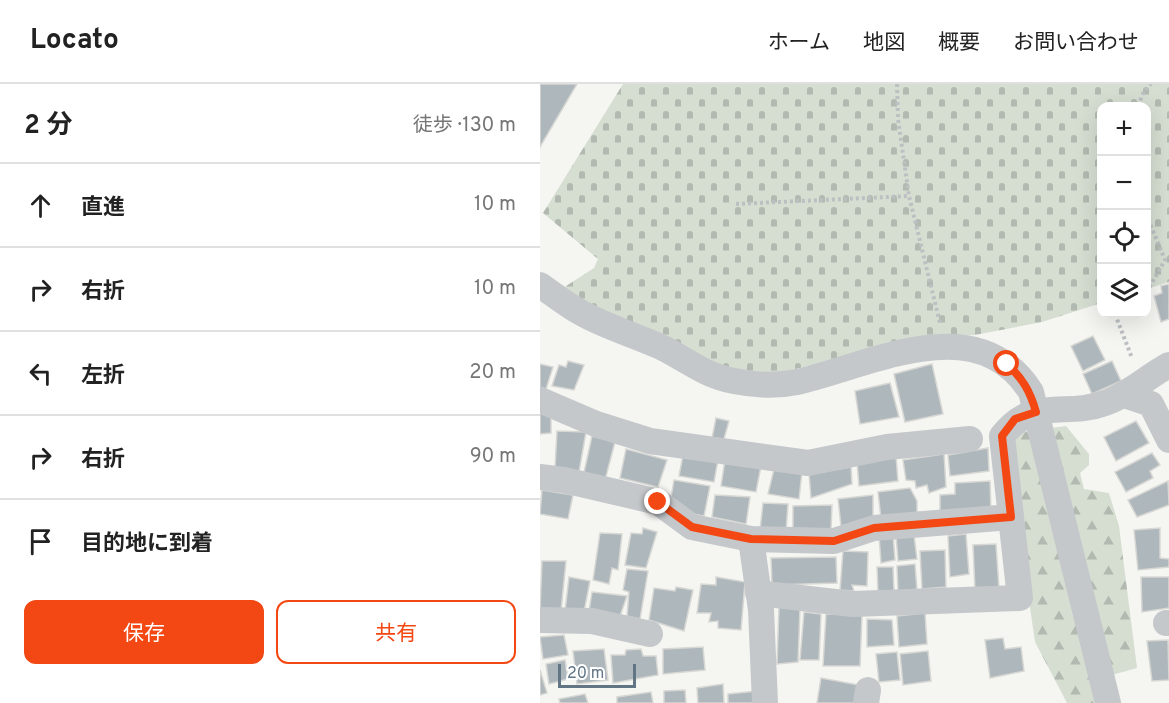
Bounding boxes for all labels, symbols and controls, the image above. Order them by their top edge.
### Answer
text: Locato [30,23,119,59]
text: ホーム [768,30,830,57]
text: 地図 [863,30,905,57]
text: 概要 [938,30,980,57]
text: お問い合わせ [1013,30,1139,57]
map controls [1097,102,1151,318]
button: + [1097,102,1151,156]
text: 2 分 [24,110,72,143]
text: 徒歩 · 130 m [413,113,516,139]
button: − [1097,156,1151,210]
icon: ahead [24,189,57,222]
text: 10 m [474,192,516,218]
text: 直進 [81,195,125,222]
button: locate [1097,210,1151,264]
button: layers [1097,264,1151,318]
icon: right [24,273,57,306]
text: 10 m [474,276,516,302]
text: 右折 [81,279,125,306]
route start [993,350,1019,376]
icon: left [24,357,57,390]
text: 20 m [469,360,516,386]
text: 左折 [81,363,125,390]
icon: right [24,441,57,474]
text: 90 m [470,444,516,470]
text: 右折 [81,447,125,474]
route end [644,488,670,514]
icon: arrive [24,525,57,558]
text: 目的地に到着 [81,531,213,558]
button: 保存 [24,600,264,664]
button: 共有 [276,600,516,664]
scale bar [558,661,636,688]
text: 20 m [567,664,604,684]

